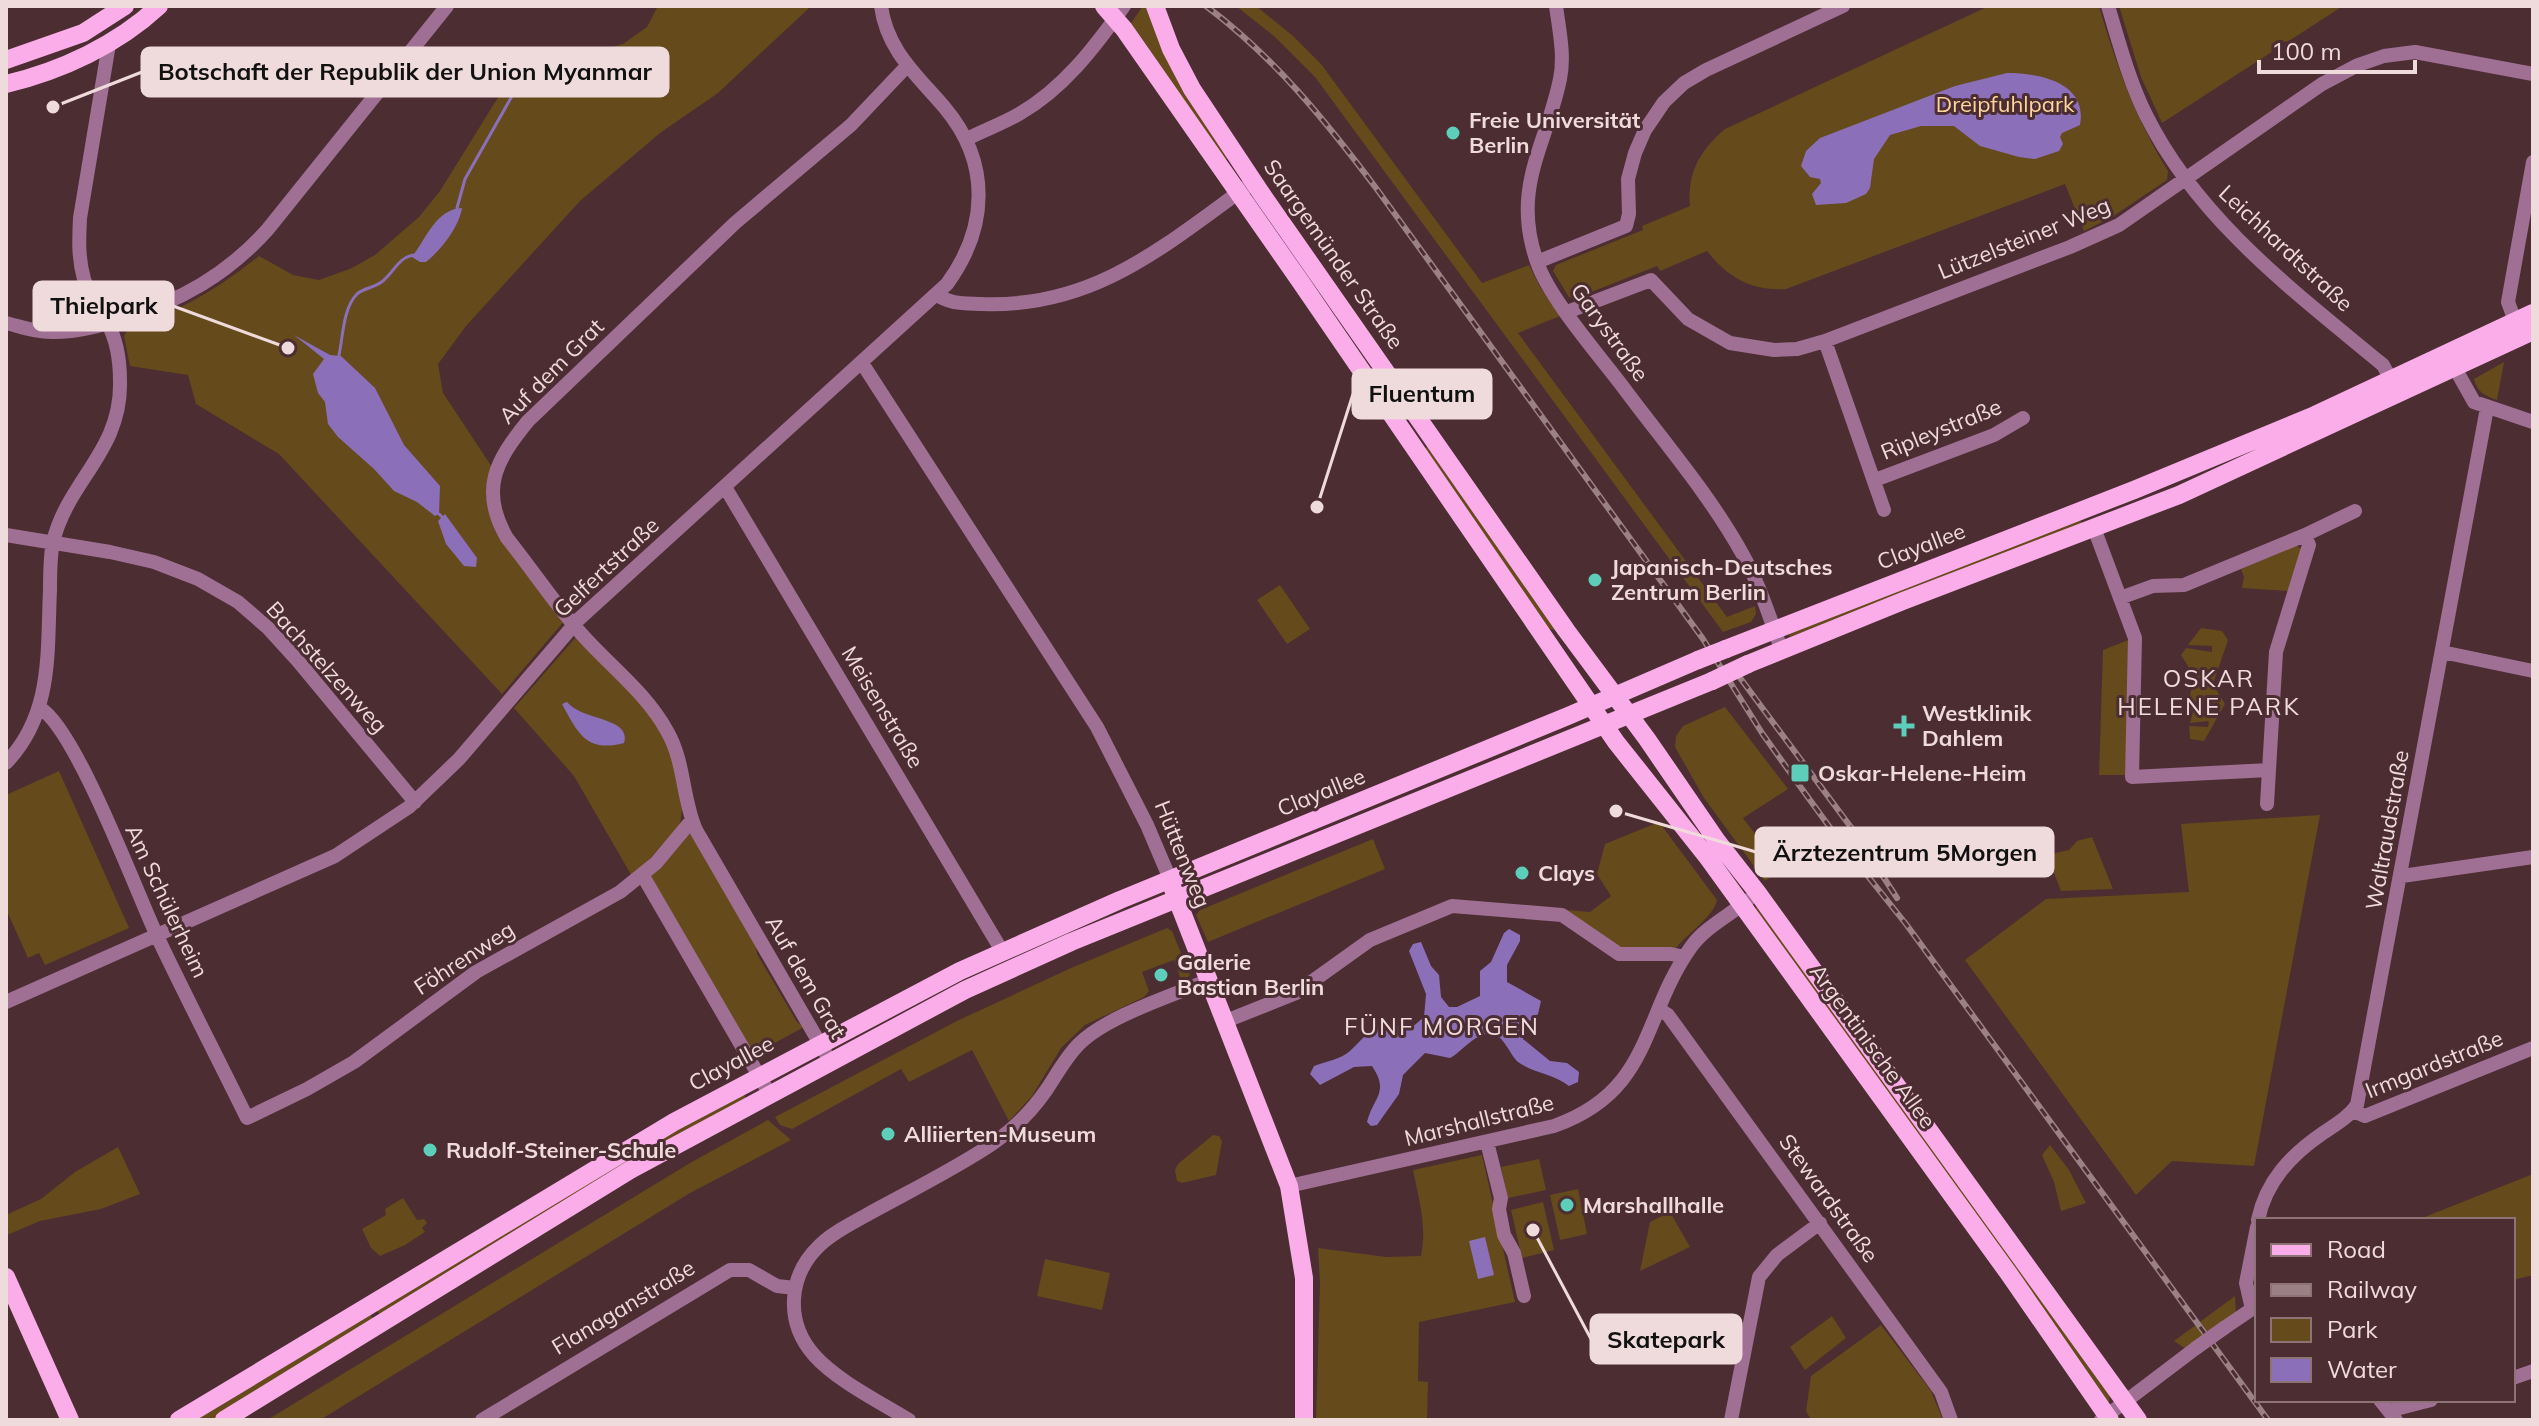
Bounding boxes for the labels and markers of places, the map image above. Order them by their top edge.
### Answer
callout: Botschaft der Republik der Union Myanmar [142,48,668,96]
place label: Freie Universität Berlin [1469,106,1640,159]
marker: Freie Universität Berlin [1444,124,1462,142]
callout: Thielpark [34,282,173,330]
callout: Fluentum [1353,370,1491,418]
place label: Japanisch-Deutsches Zentrum Berlin [1611,553,1833,606]
marker: Japanisch-Deutsches Zentrum Berlin [1586,571,1604,589]
place label: Westklinik Dahlem [1922,699,2032,752]
marker: Westklinik Dahlem [1893,715,1915,737]
place label: Oskar-Helene-Heim [1818,759,2027,787]
marker: Oskar-Helene-Heim [1789,762,1811,784]
callout: Ärztezentrum 5Morgen [1756,828,2053,876]
place label: Clays [1538,859,1595,887]
marker: Clays [1513,864,1531,882]
place label: Galerie Bastian Berlin [1177,948,1324,1001]
marker: Galerie Bastian Berlin [1152,966,1170,984]
place label: Alliierten-Museum [904,1120,1096,1148]
marker: Alliierten-Museum [879,1125,897,1143]
place label: Rudolf-Steiner-Schule [446,1136,676,1164]
marker: Rudolf-Steiner-Schule [421,1141,439,1159]
place label: Marshallhalle [1583,1191,1724,1219]
marker: Marshallhalle [1558,1196,1576,1214]
callout: Skatepark [1591,1315,1741,1363]

